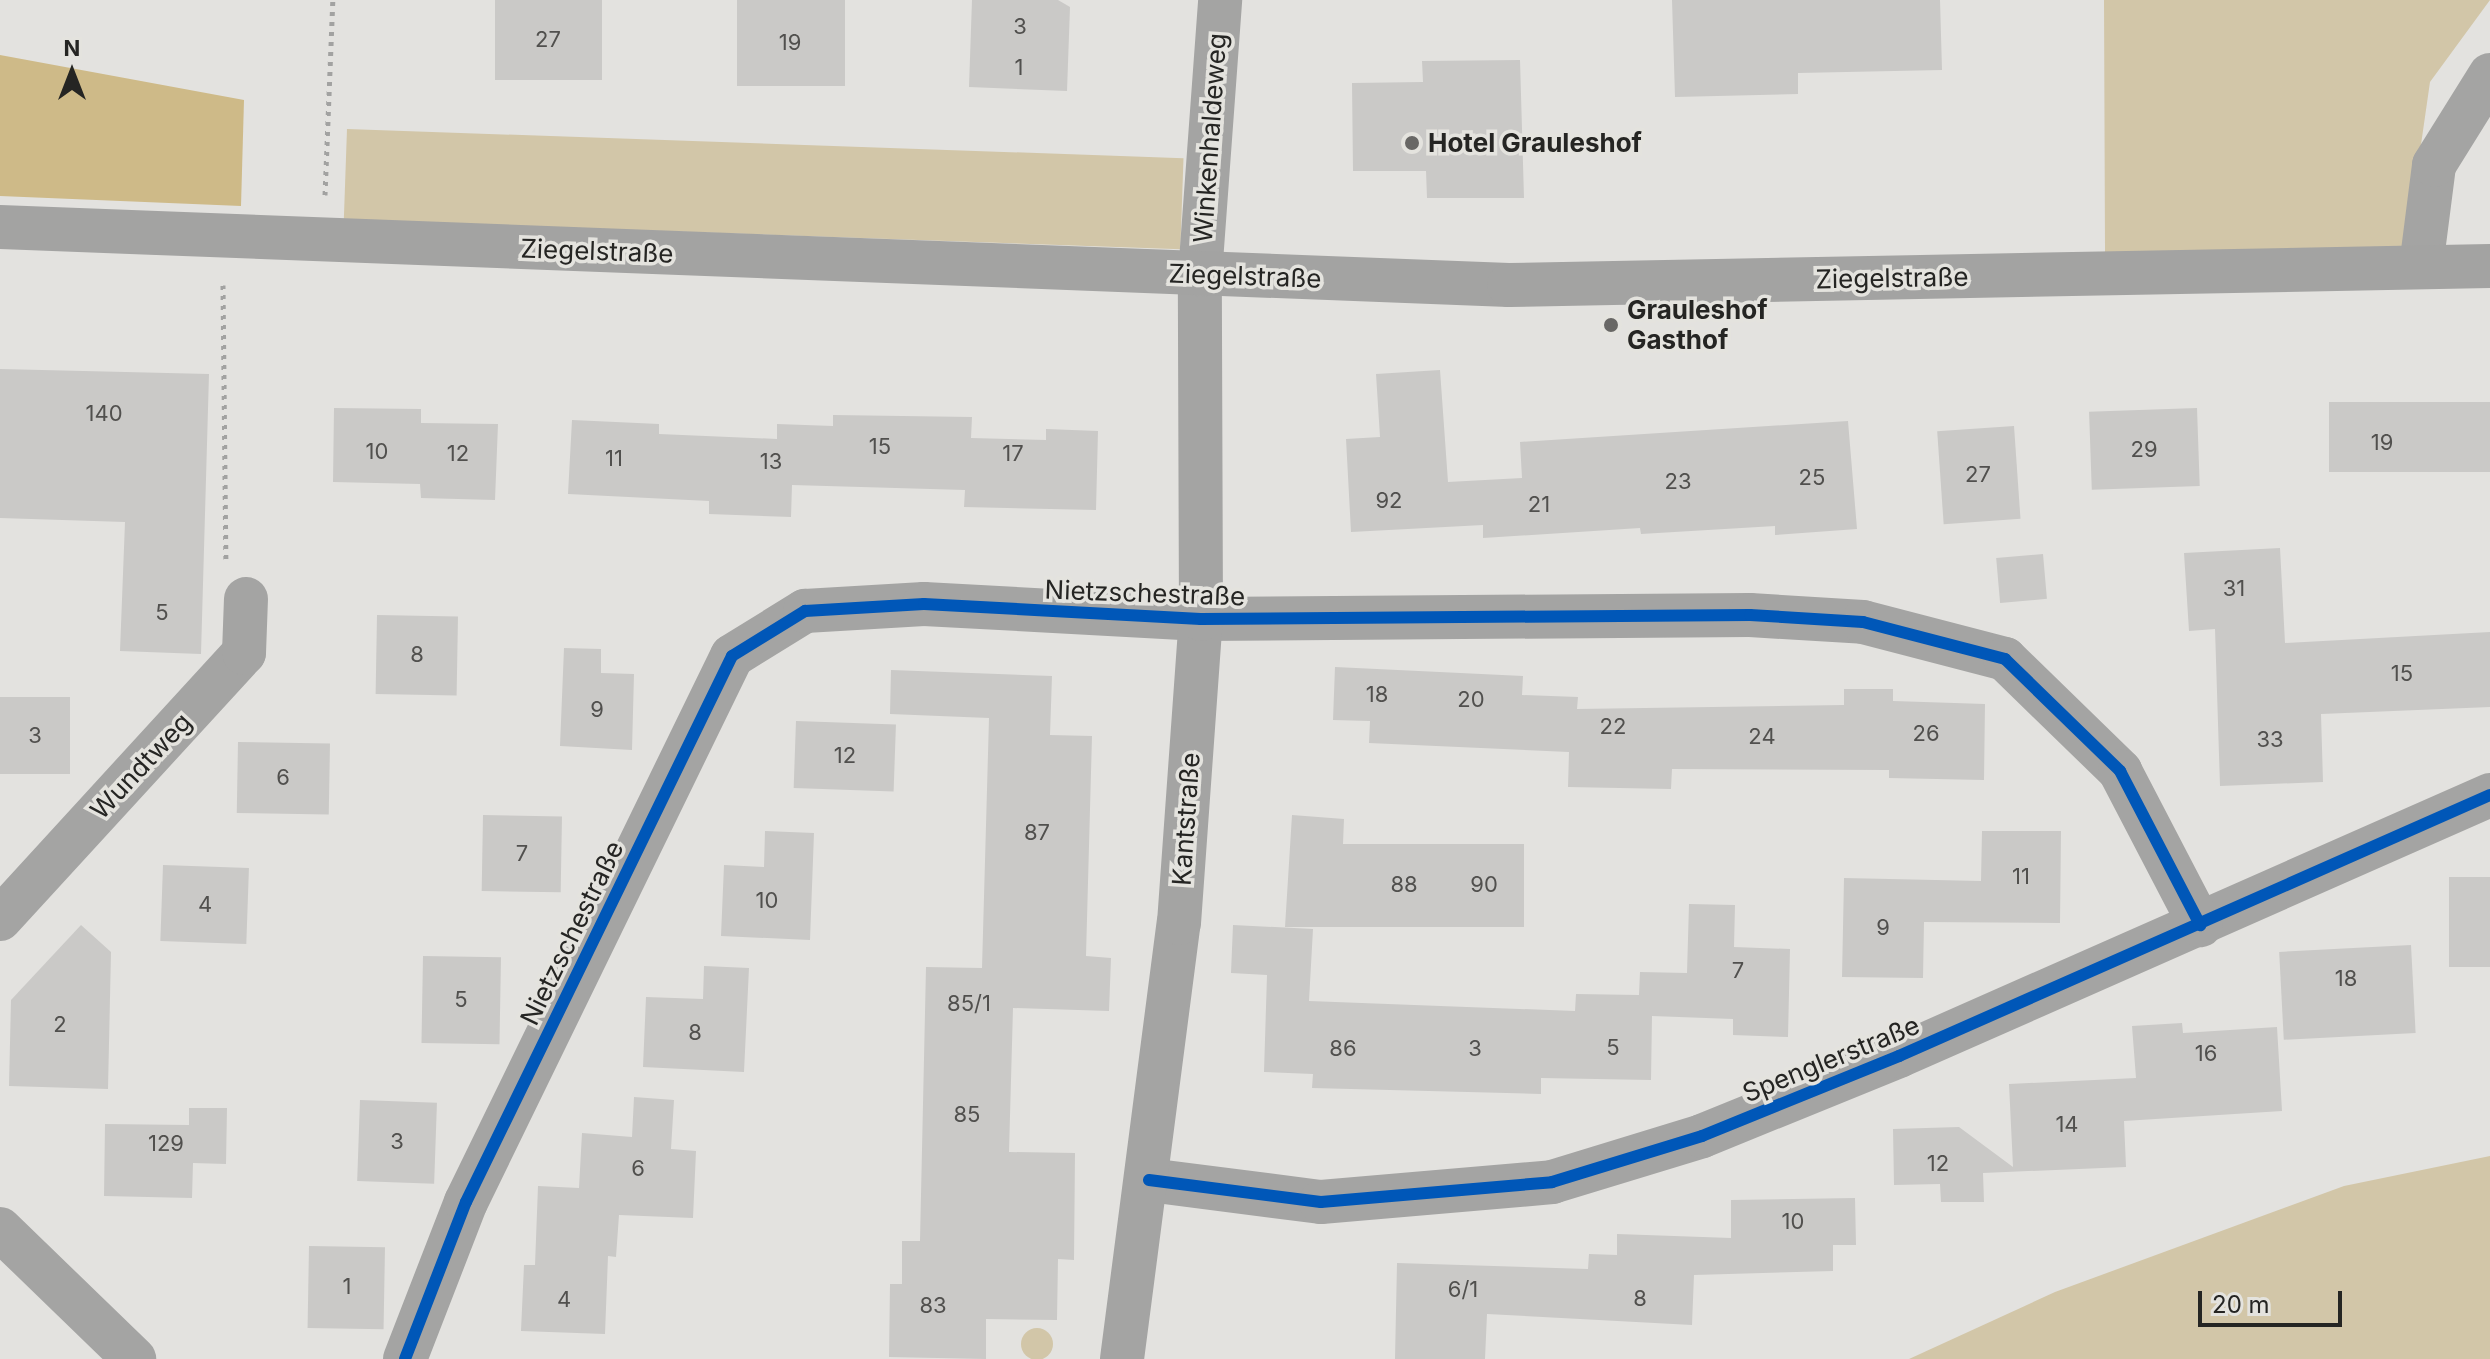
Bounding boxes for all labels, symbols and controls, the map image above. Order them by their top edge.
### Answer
house number: 3 [1013,14,1027,40]
house number: 27 [535,27,561,53]
house number: 19 [779,30,801,56]
north arrow [32,32,112,112]
street label: Winkenhaldeweg [1187,32,1233,244]
text: N [64,35,80,61]
house number: 1 [1015,55,1023,81]
place label: Hotel Grauleshof [1428,127,1642,159]
marker: Hotel Grauleshof [1403,134,1421,152]
street label: Ziegelstraße [520,233,674,269]
street label: Ziegelstraße [1168,258,1322,294]
street label: Ziegelstraße [1815,261,1969,295]
place label: Grauleshof Gasthof [1627,294,1768,356]
marker: Grauleshof Gasthof [1602,316,1620,334]
house number: 140 [85,401,123,427]
house number: 19 [2371,430,2393,456]
house number: 15 [869,434,891,460]
house number: 29 [2130,437,2158,463]
house number: 10 [366,439,388,465]
house number: 12 [447,441,469,467]
house number: 17 [1002,441,1024,467]
house number: 11 [605,446,623,472]
house number: 13 [760,449,782,475]
house number: 27 [1965,462,1991,488]
house number: 25 [1799,465,1825,491]
house number: 23 [1664,469,1692,495]
house number: 92 [1375,488,1403,514]
house number: 21 [1528,492,1550,518]
street label: Nietzschestraße [1044,574,1246,612]
house number: 31 [2223,576,2245,602]
house number: 5 [155,600,169,626]
house number: 8 [410,642,424,668]
house number: 15 [2391,661,2413,687]
house number: 18 [1366,682,1388,708]
house number: 20 [1457,687,1485,713]
house number: 9 [590,697,604,723]
street label: Wundtweg [84,707,198,825]
house number: 22 [1600,714,1626,740]
house number: 26 [1912,721,1940,747]
house number: 3 [28,723,42,749]
house number: 24 [1748,724,1776,750]
house number: 33 [2256,727,2284,753]
house number: 12 [834,743,856,769]
street label: Kantstraße [1166,751,1206,887]
house number: 6 [276,765,290,791]
house number: 87 [1024,820,1050,846]
street label: Nietzschestraße [514,836,630,1030]
house number: 7 [516,841,528,867]
house number: 11 [2012,864,2030,890]
house number: 88 [1390,872,1418,898]
house number: 90 [1470,872,1498,898]
house number: 10 [756,888,778,914]
house number: 4 [198,892,212,918]
house number: 9 [1876,915,1890,941]
house number: 7 [1732,958,1744,984]
house number: 18 [2335,966,2357,992]
house number: 5 [454,987,468,1013]
house number: 85/1 [947,991,991,1017]
street label: Spenglerstraße [1738,1009,1924,1109]
house number: 2 [53,1012,67,1038]
house number: 8 [688,1020,702,1046]
house number: 5 [1606,1035,1620,1061]
house number: 86 [1329,1036,1357,1062]
house number: 3 [1468,1036,1482,1062]
house number: 16 [2195,1041,2217,1067]
house number: 85 [954,1102,980,1128]
house number: 14 [2055,1112,2079,1138]
house number: 3 [390,1129,404,1155]
house number: 129 [148,1131,184,1157]
house number: 12 [1927,1151,1949,1177]
house number: 6 [631,1156,645,1182]
house number: 10 [1782,1209,1804,1235]
house number: 1 [343,1274,351,1300]
scale bar [2202,1275,2346,1325]
house number: 6/1 [1448,1277,1478,1303]
house number: 8 [1633,1286,1647,1312]
house number: 4 [557,1287,571,1313]
text: 20 m [2212,1290,2270,1319]
house number: 83 [919,1293,947,1319]

